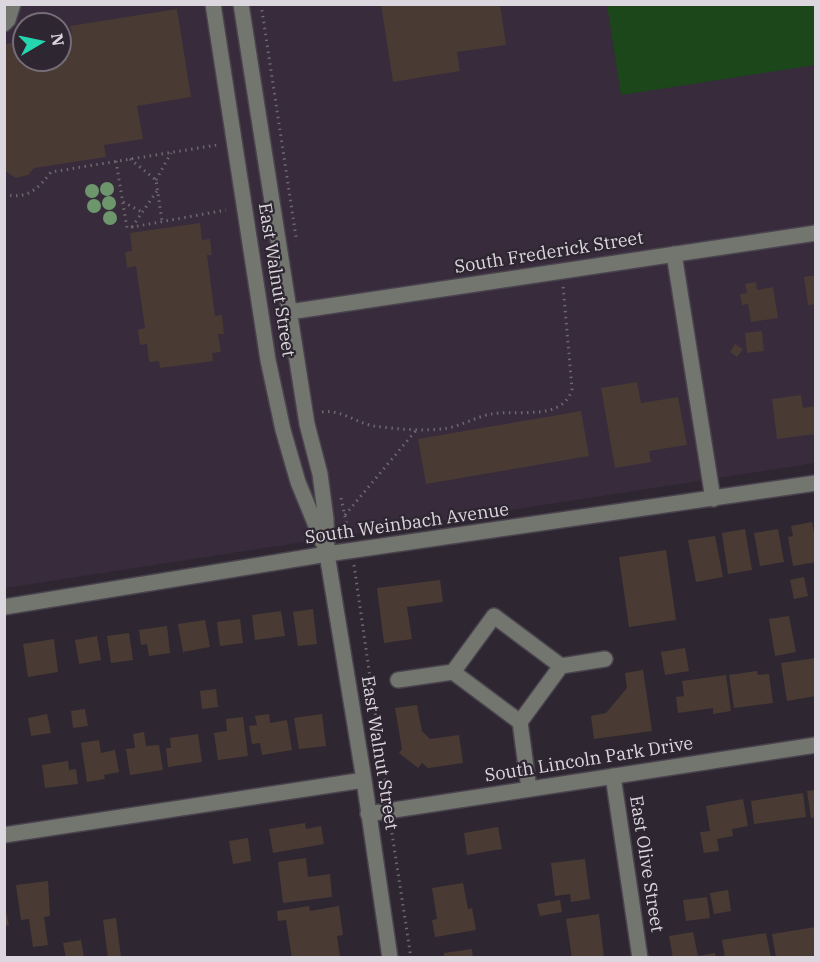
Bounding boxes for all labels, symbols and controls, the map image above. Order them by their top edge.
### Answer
north arrow [12,12,72,72]
text: N [47,32,69,47]
street label: East Walnut Street [253,201,299,359]
street label: South Frederick Street [453,227,645,279]
street label: South Weinbach Avenue [304,499,510,549]
street label: East Walnut Street [356,674,402,832]
street label: South Lincoln Park Drive [483,733,695,787]
street label: East Olive Street [625,794,667,934]

